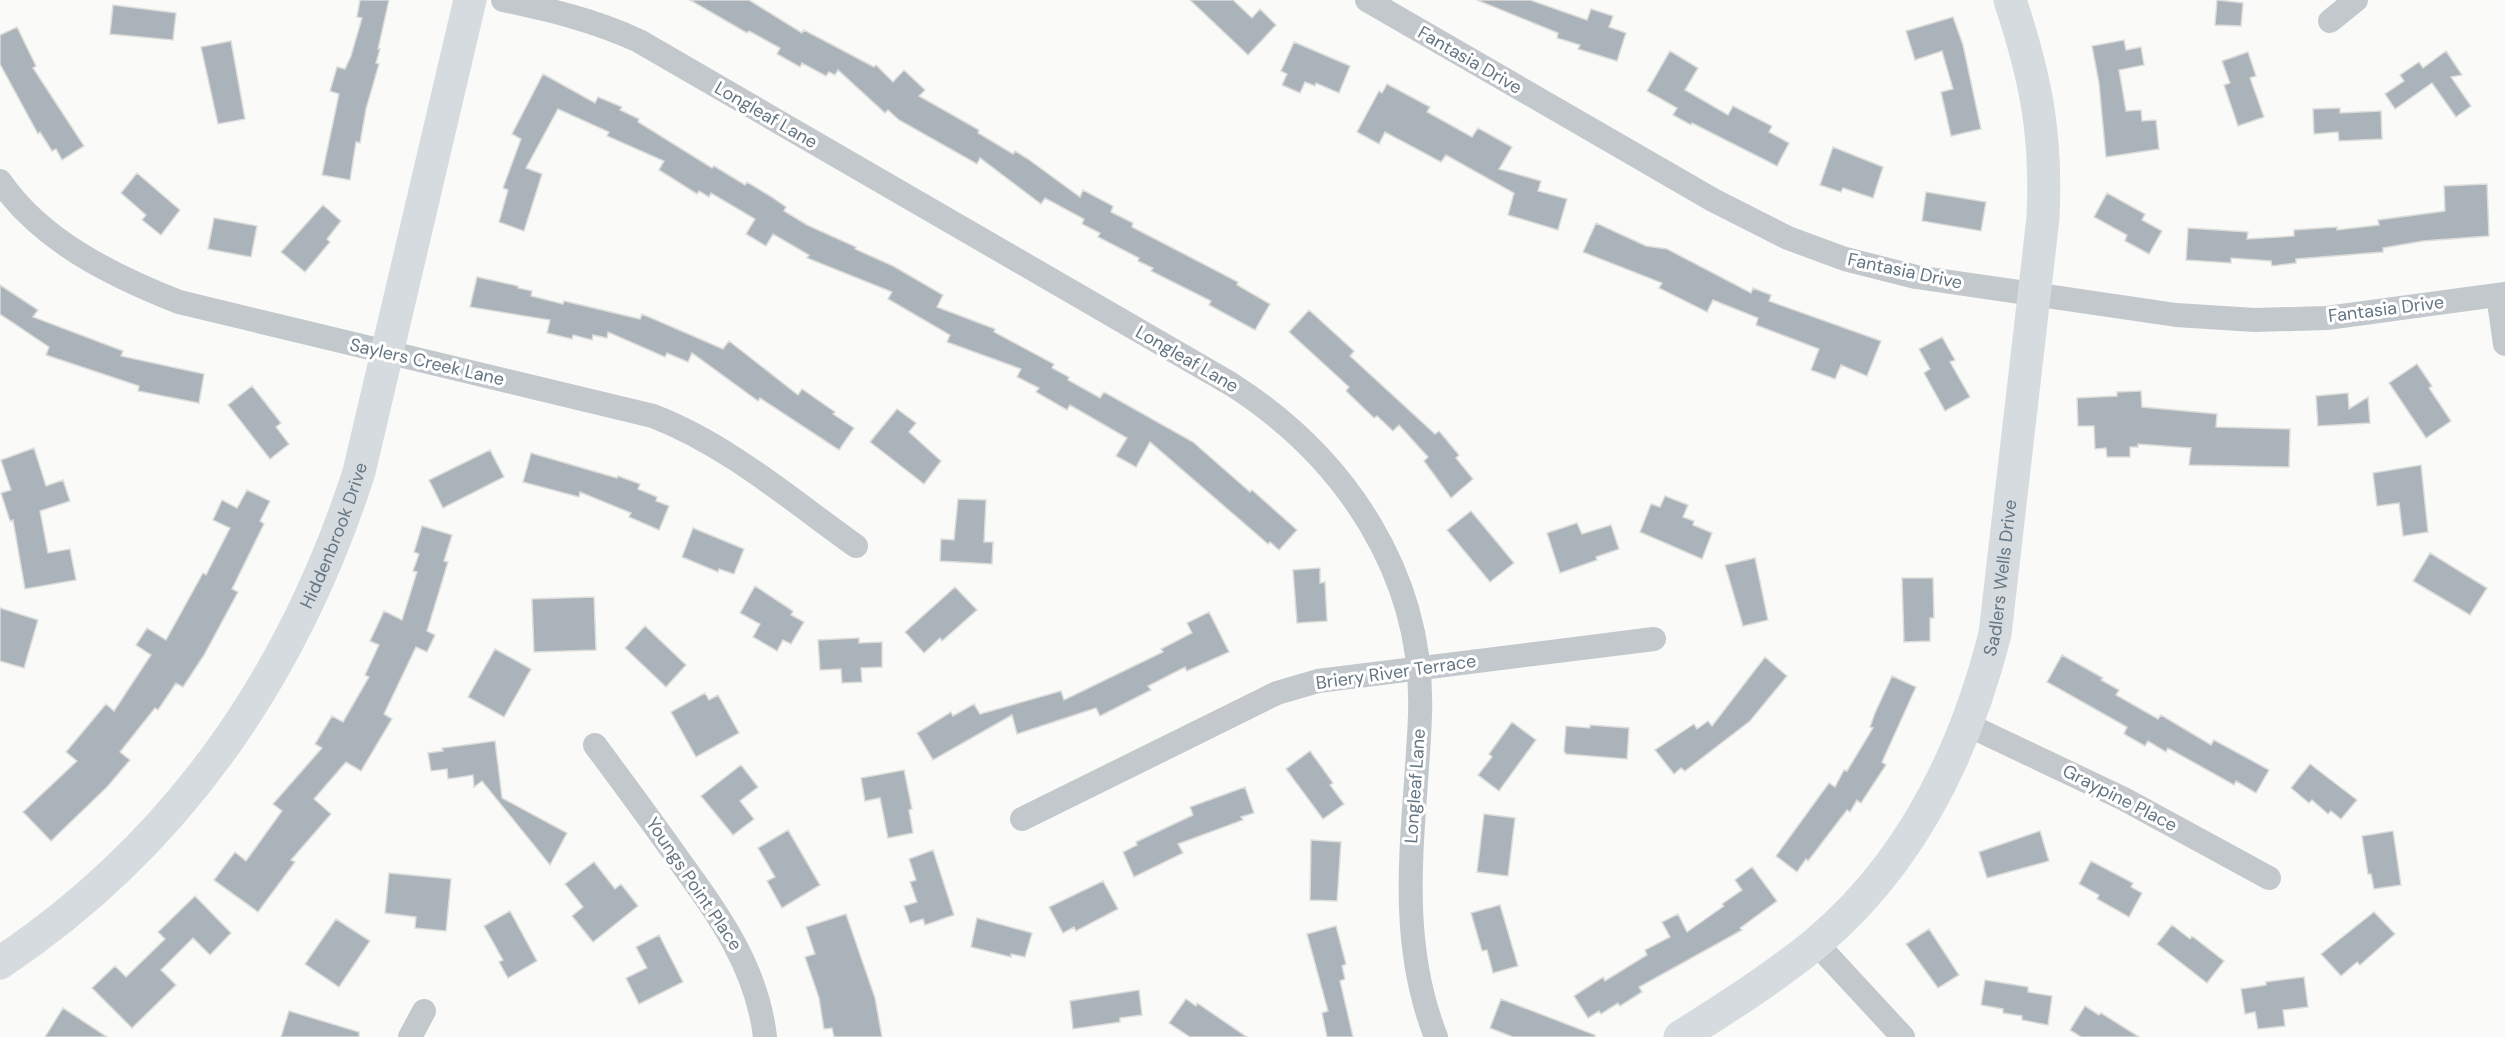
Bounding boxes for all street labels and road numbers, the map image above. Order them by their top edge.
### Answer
street label: Fantasia Drive [1414,20,1526,100]
street label: Longleaf Lane [710,76,822,154]
street label: Fantasia Drive [1845,247,1965,295]
street label: Fantasia Drive [2327,290,2445,328]
street label: Longleaf Lane [1131,320,1243,398]
street label: Saylers Creek Lane [347,333,507,391]
street label: Hiddenbrook Drive [294,460,373,613]
street label: Sadlers Wells Drive [1978,498,2022,659]
street label: Briery River Terrace [1314,649,1478,695]
street label: Longleaf Lane [1399,728,1431,844]
street label: Graypine Place [2059,759,2181,837]
street label: Youngs Point Place [640,813,748,955]

